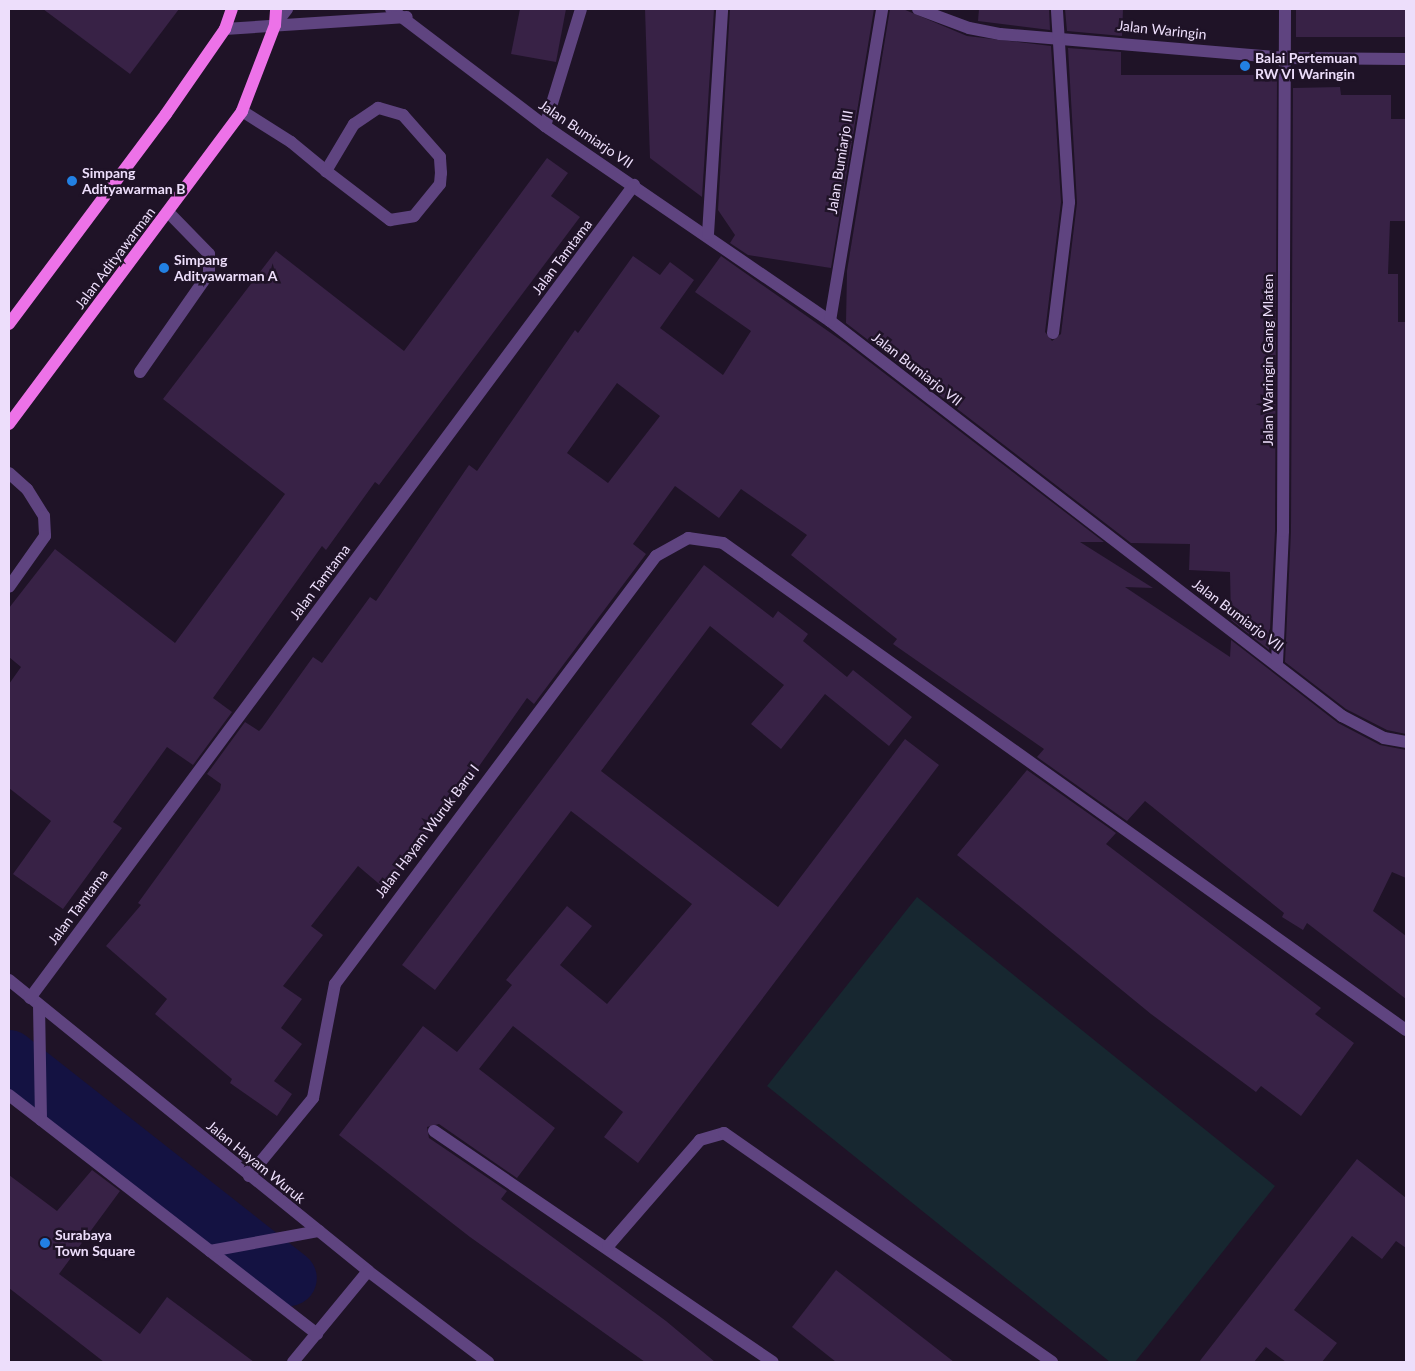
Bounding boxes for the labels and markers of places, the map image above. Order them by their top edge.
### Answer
place label: Balai Pertemuan RW VI Waringin [1255,50,1357,82]
marker: Balai Pertemuan RW VI Waringin [1239,60,1251,72]
place label: Simpang Adityawarman B [82,165,185,198]
marker: Simpang Adityawarman B [66,175,78,187]
place label: Simpang Adityawarman A [174,252,278,284]
marker: Simpang Adityawarman A [158,262,170,274]
place label: Surabaya Town Square [55,1227,135,1260]
marker: Surabaya Town Square [39,1237,51,1249]

